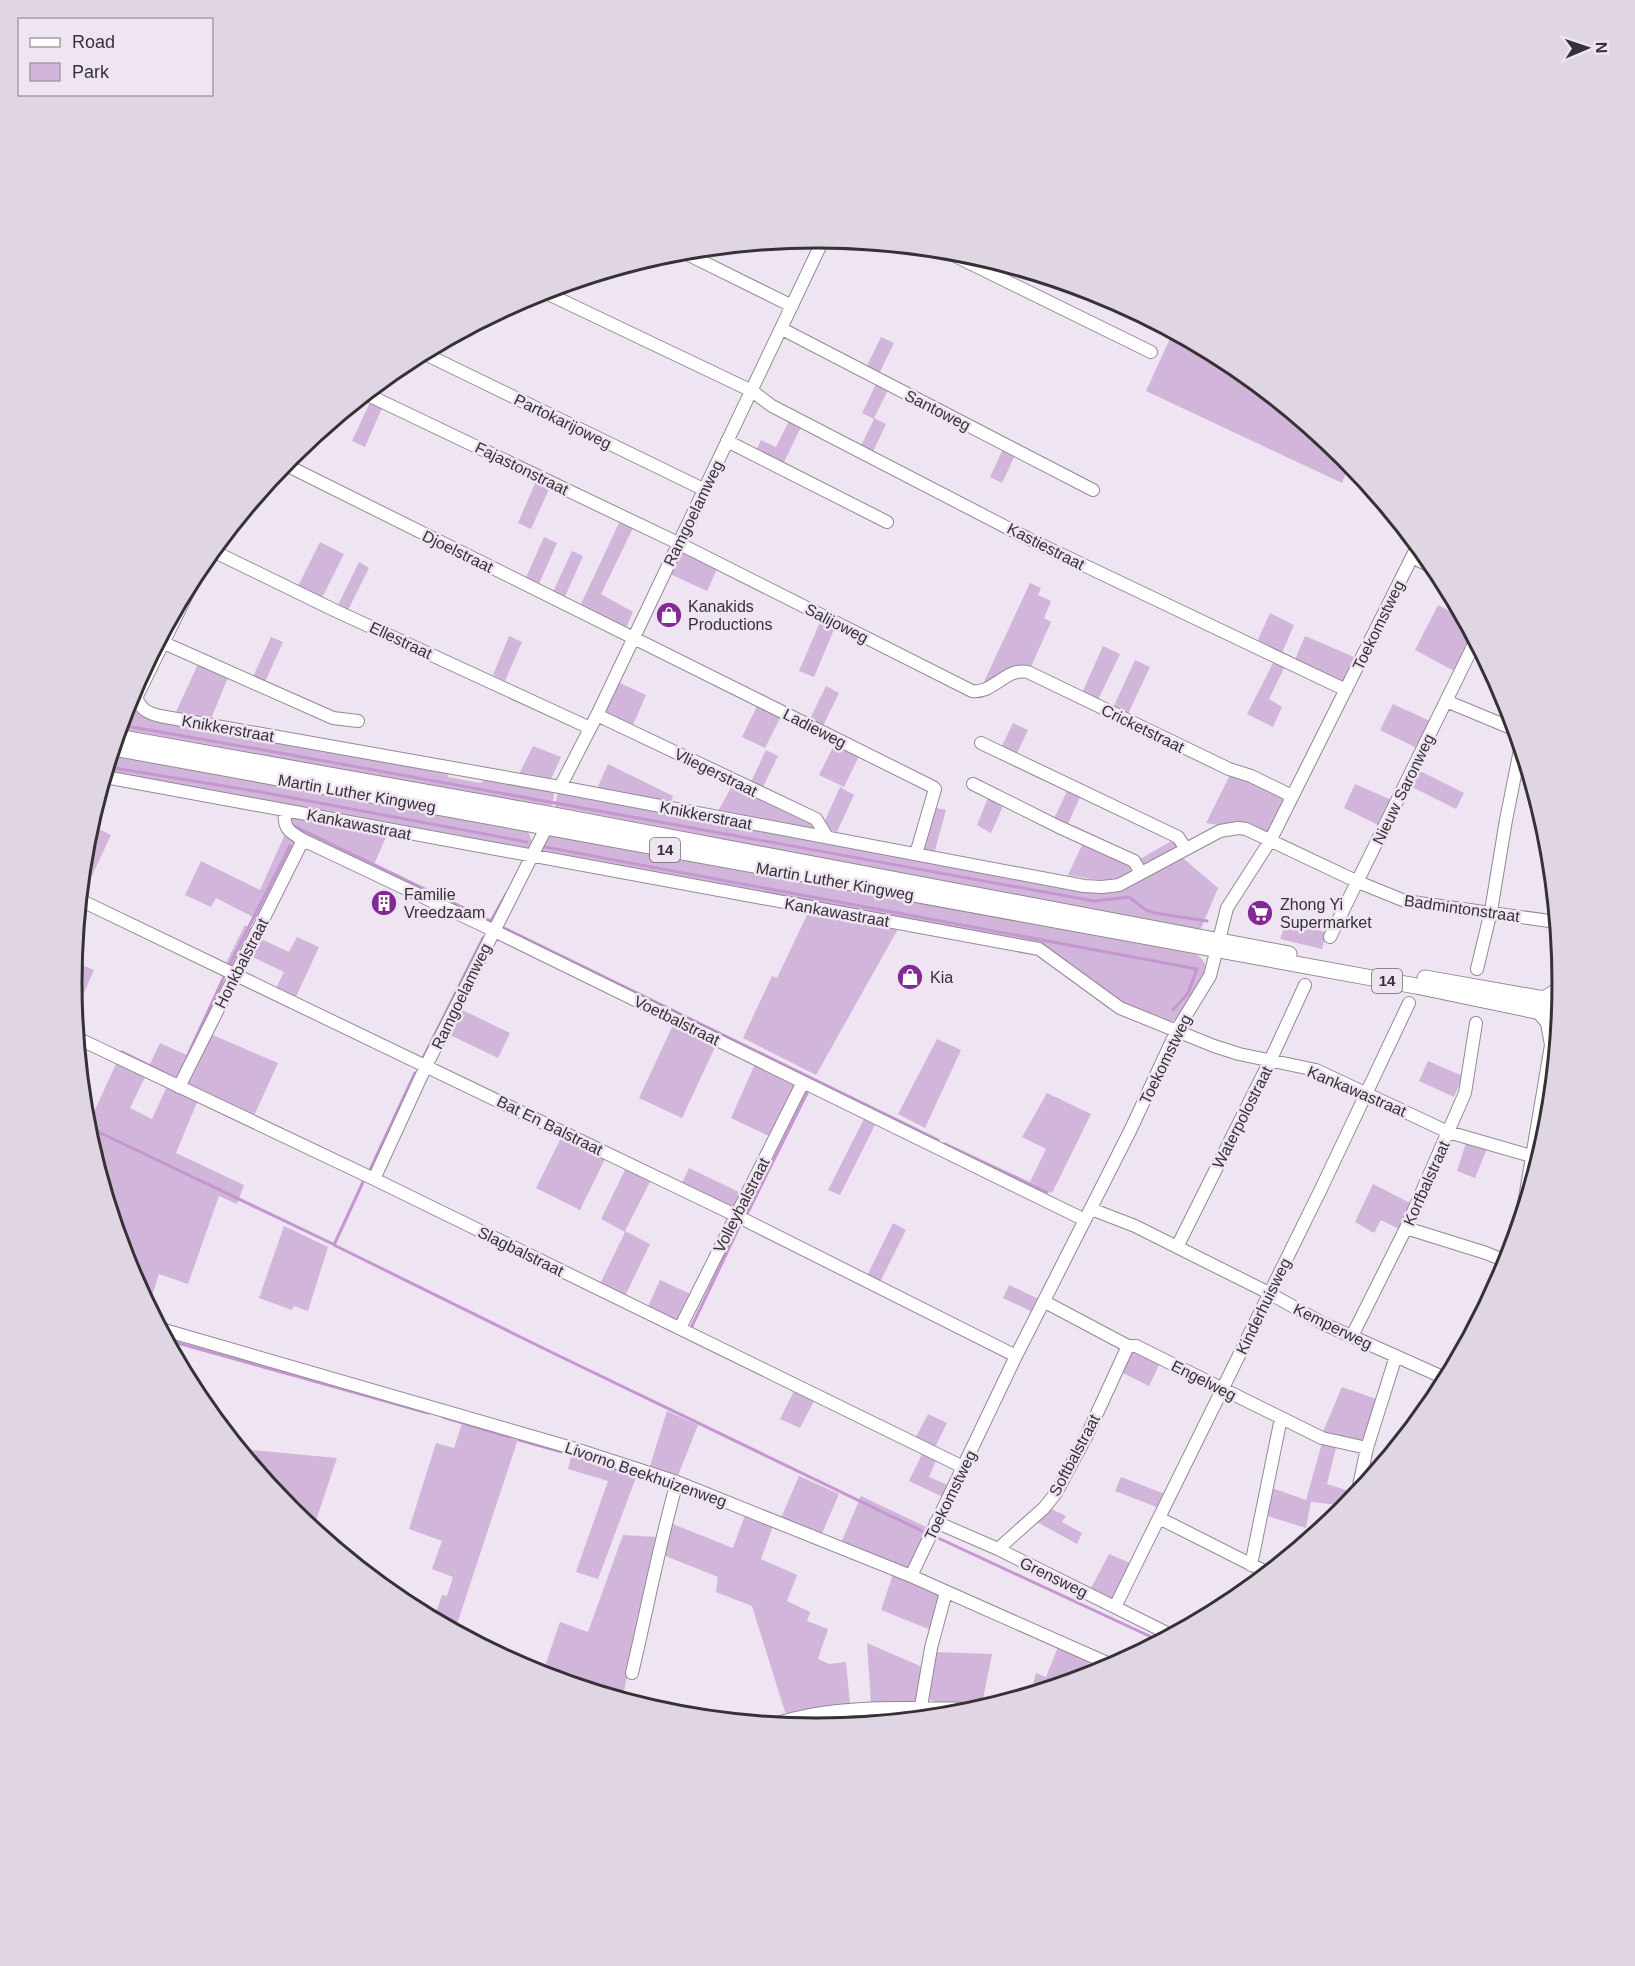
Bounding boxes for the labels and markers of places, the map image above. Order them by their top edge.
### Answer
place label: Kanakids Productions [688,598,773,633]
shop icon: Kanakids Productions [654,600,684,630]
place label: Familie Vreedzaam [404,886,485,921]
building icon: Familie Vreedzaam [369,888,399,918]
place label: Zhong Yi Supermarket [1280,896,1372,931]
supermarket icon: Zhong Yi Supermarket [1245,898,1275,928]
shop icon: Kia [895,962,925,992]
place label: Kia [930,969,953,986]

